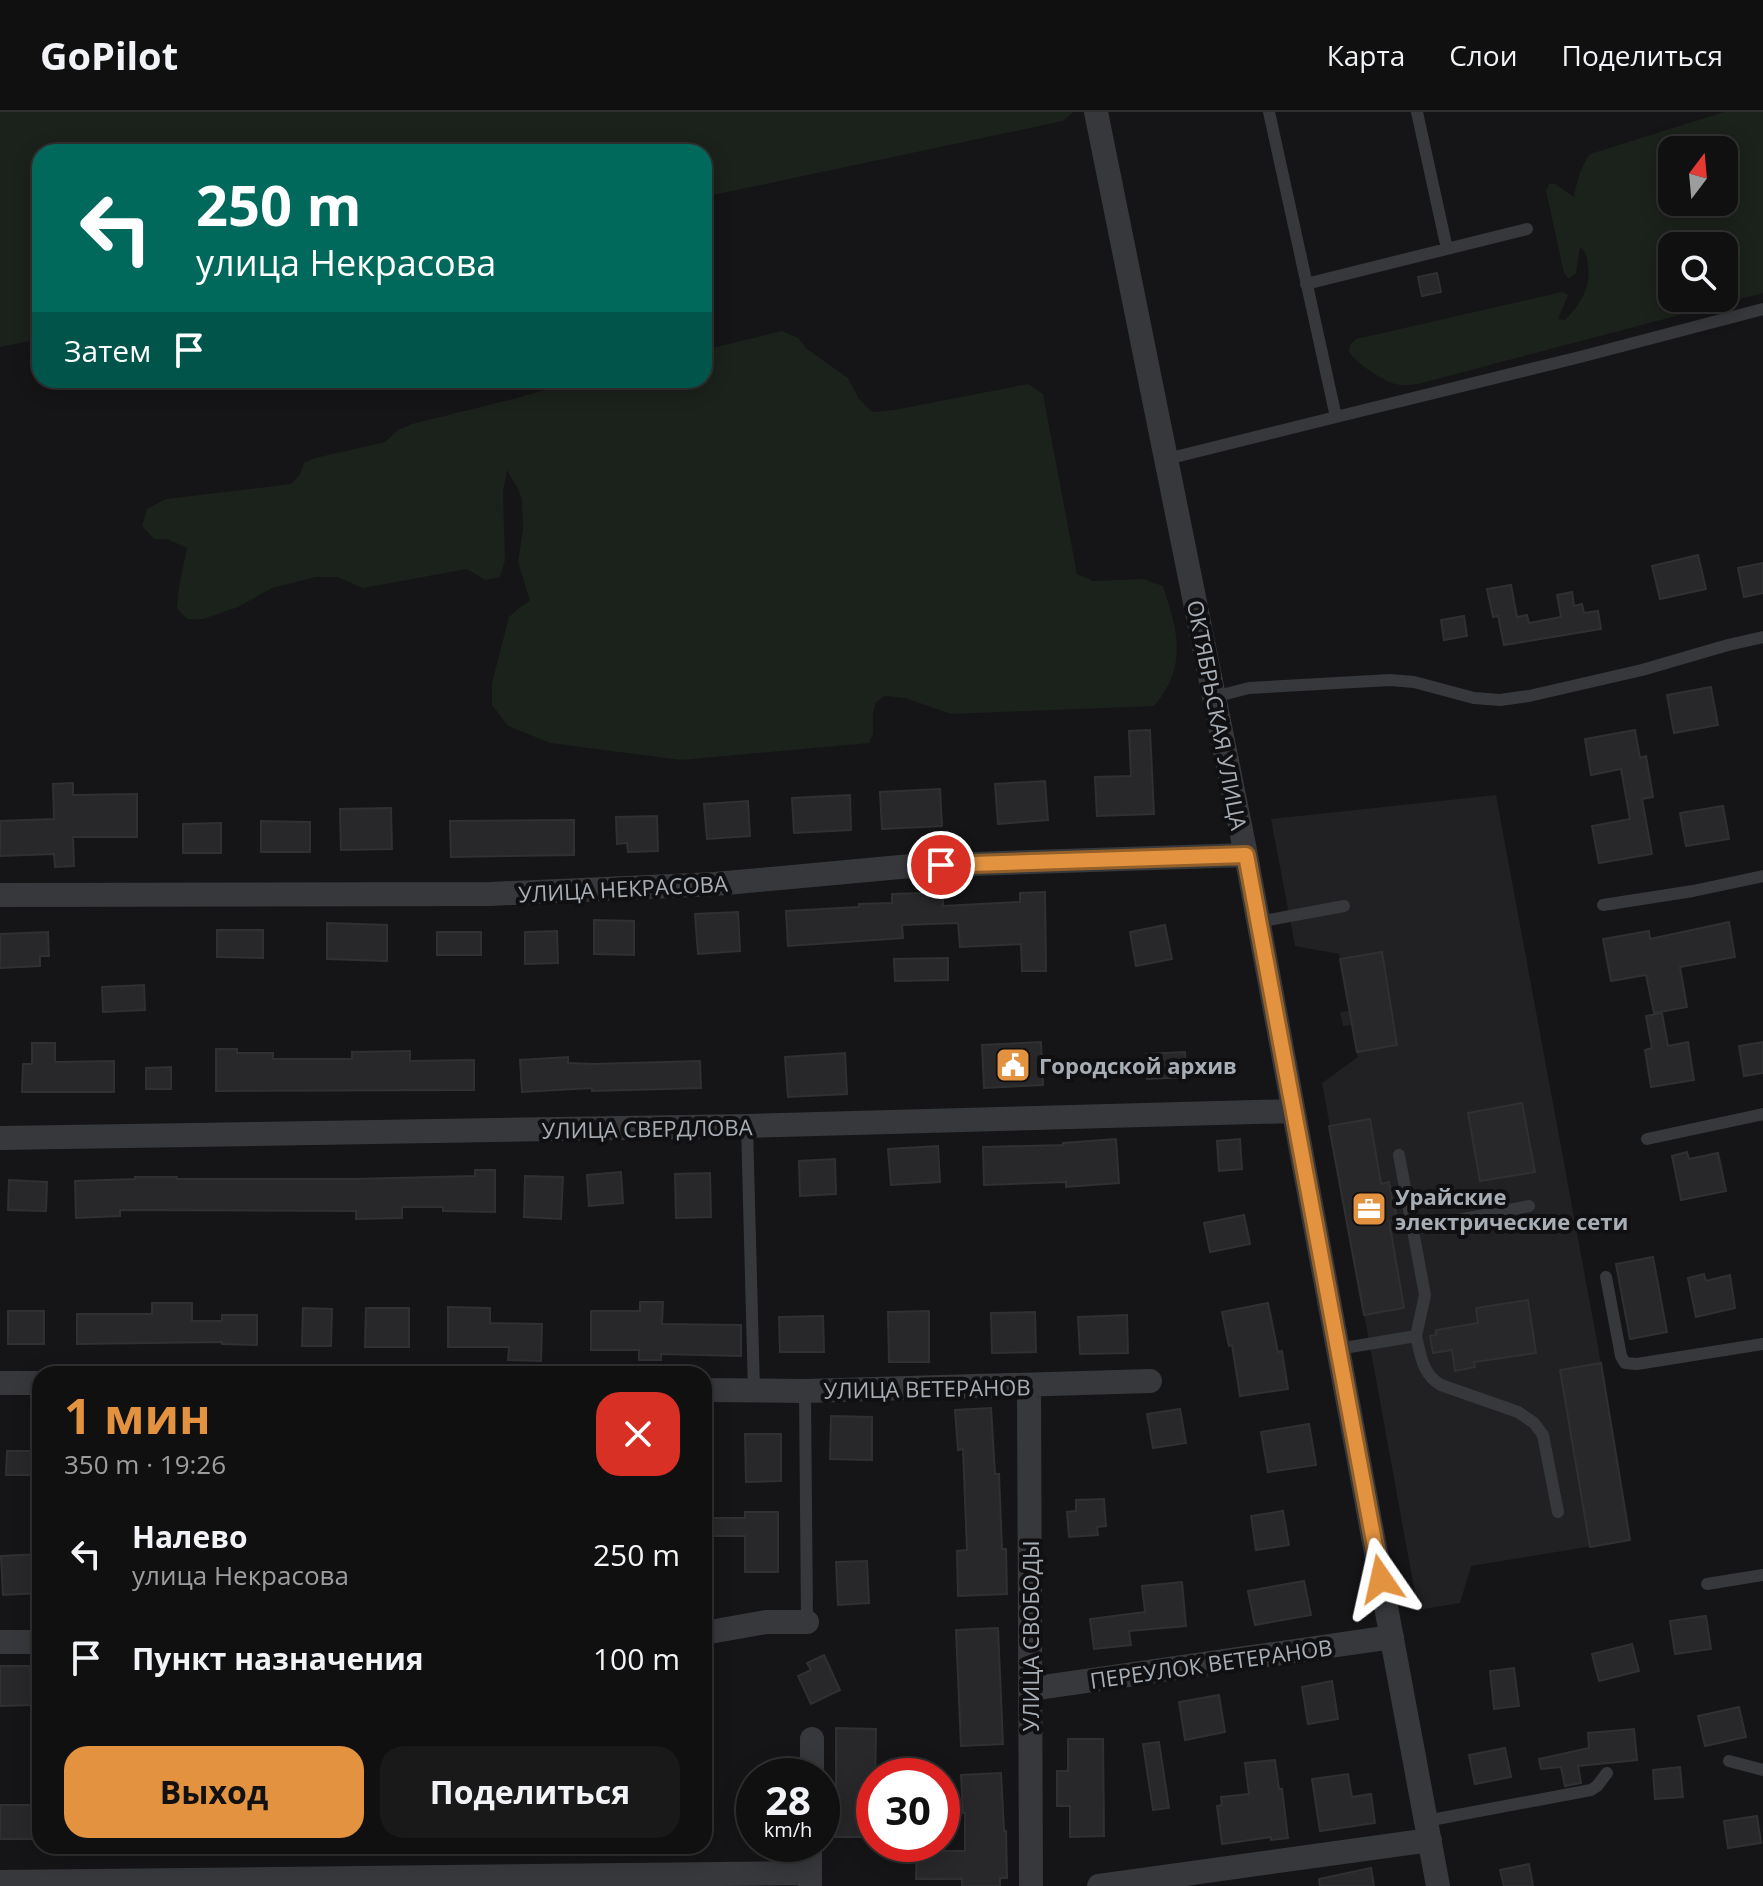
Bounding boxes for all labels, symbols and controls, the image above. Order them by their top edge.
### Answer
text: GoPilot [40,29,178,81]
text: Карта [1327,36,1405,74]
text: Слои [1449,36,1518,74]
text: Поделиться [1562,36,1723,74]
north arrow [1658,136,1738,216]
map controls [1658,136,1738,312]
text: 250 m [196,166,362,242]
icon: left [64,176,168,280]
button: search [1658,232,1738,312]
text: улица Некрасова [196,238,496,287]
icon: arrive [167,328,211,372]
text: Затем [64,330,151,371]
street label: ОКТЯБРЬСКАЯ УЛИЦА [1181,597,1255,833]
pin [907,831,975,899]
icon: arrive [919,843,963,887]
street label: УЛИЦА НЕКРАСОВА [517,868,729,908]
public building icon: Городской архив [994,1046,1032,1084]
place label: Городской архив [1039,1050,1237,1080]
street label: УЛИЦА СВЕРДЛОВА [541,1111,753,1145]
place label: Урайские электрические сети [1395,1181,1628,1236]
office icon: Урайские электрические сети [1350,1190,1388,1228]
street label: УЛИЦА ВЕТЕРАНОВ [823,1371,1031,1405]
text: 1 мин [64,1383,211,1448]
button: close [596,1392,680,1476]
text: 350 m · 19:26 [64,1446,226,1482]
text: Налево [132,1516,248,1557]
icon: left [64,1532,108,1576]
text: 250 m [593,1534,680,1575]
position arrow [1339,1537,1423,1621]
street label: УЛИЦА СВОБОДЫ [1015,1540,1045,1732]
text: улица Некрасова [132,1557,349,1593]
street label: ПЕРЕУЛОК ВЕТЕРАНОВ [1088,1631,1334,1695]
icon: arrive [64,1636,108,1680]
text: Пункт назначения [132,1638,424,1679]
text: 100 m [593,1638,680,1679]
button: Выход [64,1746,364,1838]
button: Поделиться [380,1746,680,1838]
speed limit sign: 30 [856,1758,960,1862]
text: 28 [765,1772,811,1827]
text: km/h [764,1816,812,1843]

